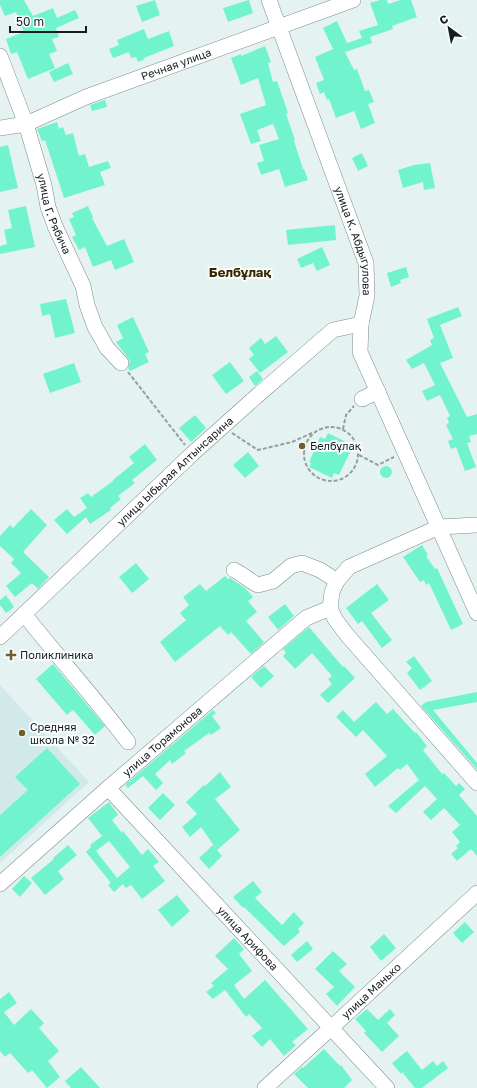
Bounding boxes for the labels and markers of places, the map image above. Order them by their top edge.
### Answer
place label: Белбұлақ [310,439,362,453]
marker: Белбұлақ [297,441,307,451]
place label: Поликлиника [20,648,93,661]
marker: Поликлиника [5,649,17,661]
place label: Средняя школа № 32 [30,720,95,746]
marker: Средняя школа № 32 [17,728,27,738]

